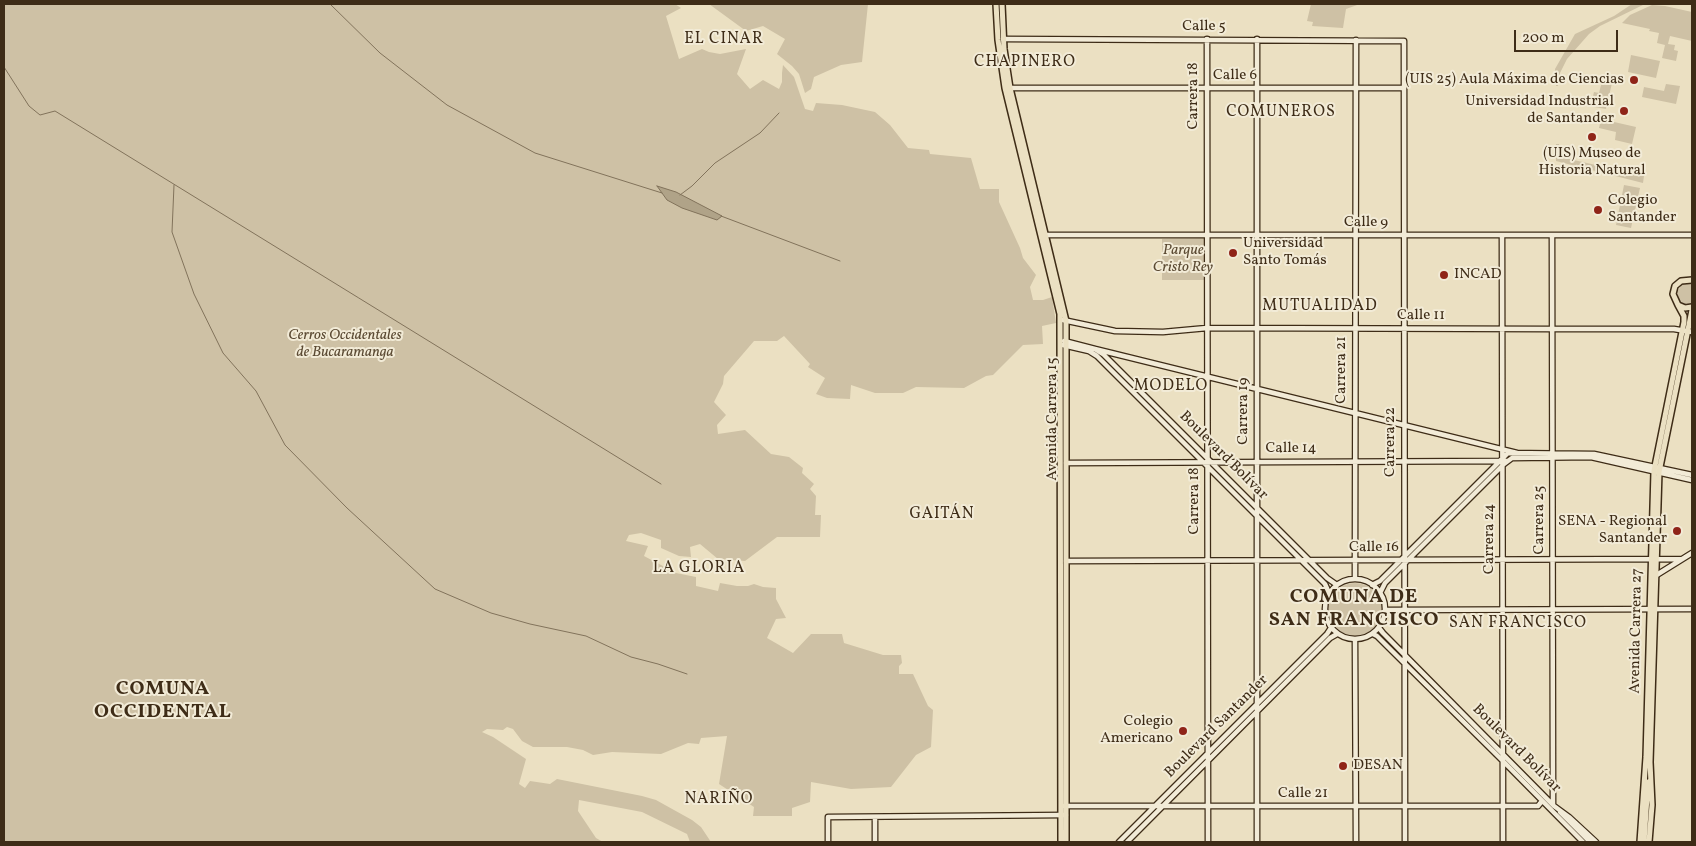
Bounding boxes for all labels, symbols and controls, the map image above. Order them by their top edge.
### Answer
street label: Calle 5 [1182,18,1226,36]
scale bar [1516,20,1620,52]
text: 200 m [1522,28,1565,49]
district label: EL CINAR [683,30,765,50]
district label: CHAPINERO [973,53,1077,73]
street label: Carrera 18 [1185,62,1203,130]
street label: Calle 6 [1213,67,1257,85]
place label: (UIS 25) Aula Máxima de Ciencias [1405,71,1624,89]
marker: (UIS 25) Aula Máxima de Ciencias [1628,74,1640,86]
place label: Universidad Industrial de Santander [1465,93,1614,128]
district label: COMUNEROS [1225,103,1337,123]
marker: Universidad Industrial de Santander [1618,105,1630,117]
marker: (UIS) Museo de Historia Natural [1586,131,1598,143]
place label: (UIS) Museo de Historia Natural [1539,145,1645,180]
place label: Colegio Santander [1608,192,1676,227]
marker: Colegio Santander [1592,204,1604,216]
street label: Calle 9 [1344,214,1388,232]
place label: Universidad Santo Tomás [1243,235,1327,270]
park label: Parque Cristo Rey [1153,242,1213,277]
marker: Universidad Santo Tomás [1227,247,1239,259]
place label: INCAD [1454,266,1501,284]
marker: INCAD [1438,269,1450,281]
district label: MUTUALIDAD [1261,297,1379,317]
street label: Calle 11 [1397,307,1445,325]
park label: Cerros Occidentales de Bucaramanga [288,327,402,362]
street label: Carrera 21 [1333,336,1351,404]
street label: Avenida Carrera 15 [1044,357,1062,481]
district label: MODELO [1133,377,1209,397]
street label: Carrera 19 [1235,377,1253,445]
street label: Carrera 22 [1382,407,1400,477]
street label: Boulevard Bolívar [1175,408,1271,504]
street label: Calle 14 [1265,440,1317,458]
street label: Carrera 18 [1186,467,1204,535]
street label: Carrera 25 [1531,486,1549,554]
street label: Carrera 24 [1481,504,1499,574]
district label: GAITÁN [909,505,975,525]
place label: SENA - Regional Santander [1558,513,1667,548]
marker: SENA - Regional Santander [1671,525,1683,537]
street label: Calle 16 [1349,539,1399,557]
district label: LA GLORIA [652,559,746,579]
street label: Avenida Carrera 27 [1627,568,1647,694]
district label: COMUNA DE SAN FRANCISCO [1267,586,1441,633]
district label: SAN FRANCISCO [1447,614,1589,634]
street label: Boulevard Santander [1162,672,1272,782]
district label: COMUNA OCCIDENTAL [93,678,233,725]
street label: Boulevard Bolívar [1468,701,1564,797]
place label: Colegio Americano [1100,713,1173,748]
marker: Colegio Americano [1177,725,1189,737]
place label: DESAN [1353,757,1403,775]
marker: DESAN [1337,760,1349,772]
street label: Calle 21 [1278,785,1328,803]
district label: NARIÑO [684,790,754,810]

